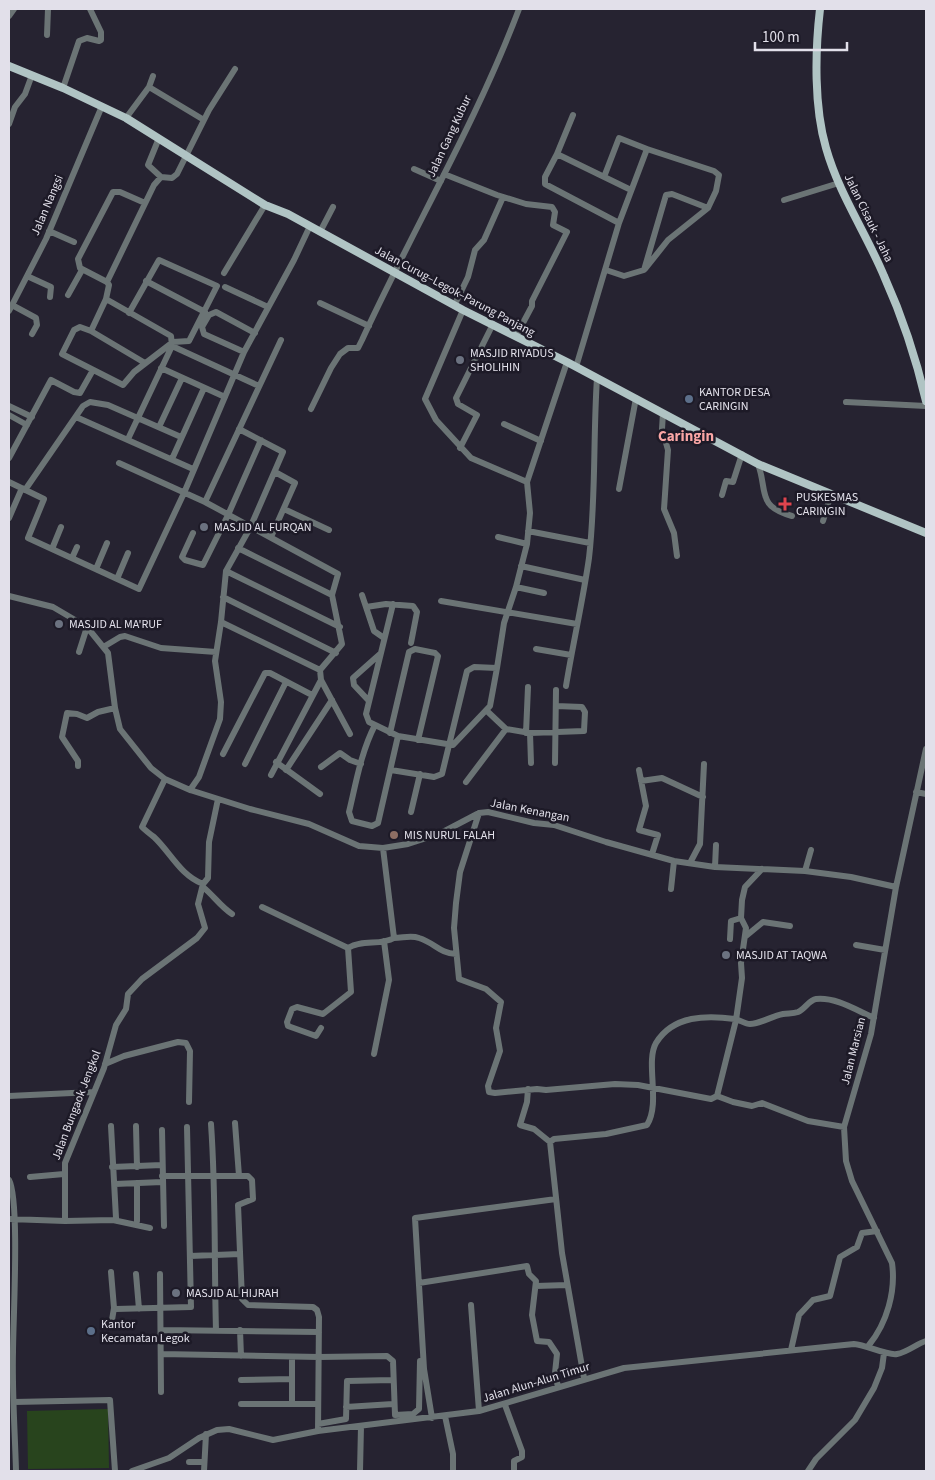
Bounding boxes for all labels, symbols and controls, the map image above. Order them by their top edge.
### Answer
scale bar [755,20,848,52]
text: 100 m [762,27,800,48]
street label: Jalan Gang Kubur [423,92,476,180]
street label: Jalan Cisauk - Jaha [840,171,897,265]
street label: Jalan Nangsi [27,172,68,238]
street label: Jalan Curug–Legok–Parung Panjang [372,242,538,341]
place label: MASJID RIYADUS SHOLIHIN [470,345,554,376]
marker: MASJID RIYADUS SHOLIHIN [454,354,466,366]
place label: KANTOR DESA CARINGIN [699,384,771,415]
marker: KANTOR DESA CARINGIN [683,393,695,405]
district label: Caringin [658,426,714,447]
place label: PUSKESMAS CARINGIN [796,489,858,520]
marker: PUSKESMAS CARINGIN [778,497,792,511]
place label: MASJID AL FURQAN [214,519,312,536]
marker: MASJID AL FURQAN [198,521,210,533]
place label: MASJID AL MA'RUF [69,616,162,633]
marker: MASJID AL MA'RUF [53,618,65,630]
street label: Jalan Kenangan [489,794,571,826]
place label: MIS NURUL FALAH [404,827,495,844]
marker: MIS NURUL FALAH [388,829,400,841]
place label: MASJID AT TAQWA [736,947,828,964]
marker: MASJID AT TAQWA [720,949,732,961]
street label: Jalan Marsian [837,1015,870,1087]
street label: Jalan Bungaok Jengkol [48,1048,105,1163]
place label: MASJID AL HIJRAH [186,1285,279,1302]
marker: MASJID AL HIJRAH [170,1287,182,1299]
place label: Kantor Kecamatan Legok [101,1316,190,1347]
marker: Kantor Kecamatan Legok [85,1325,97,1337]
street label: Jalan Alun-Alun Timur [480,1358,593,1407]

